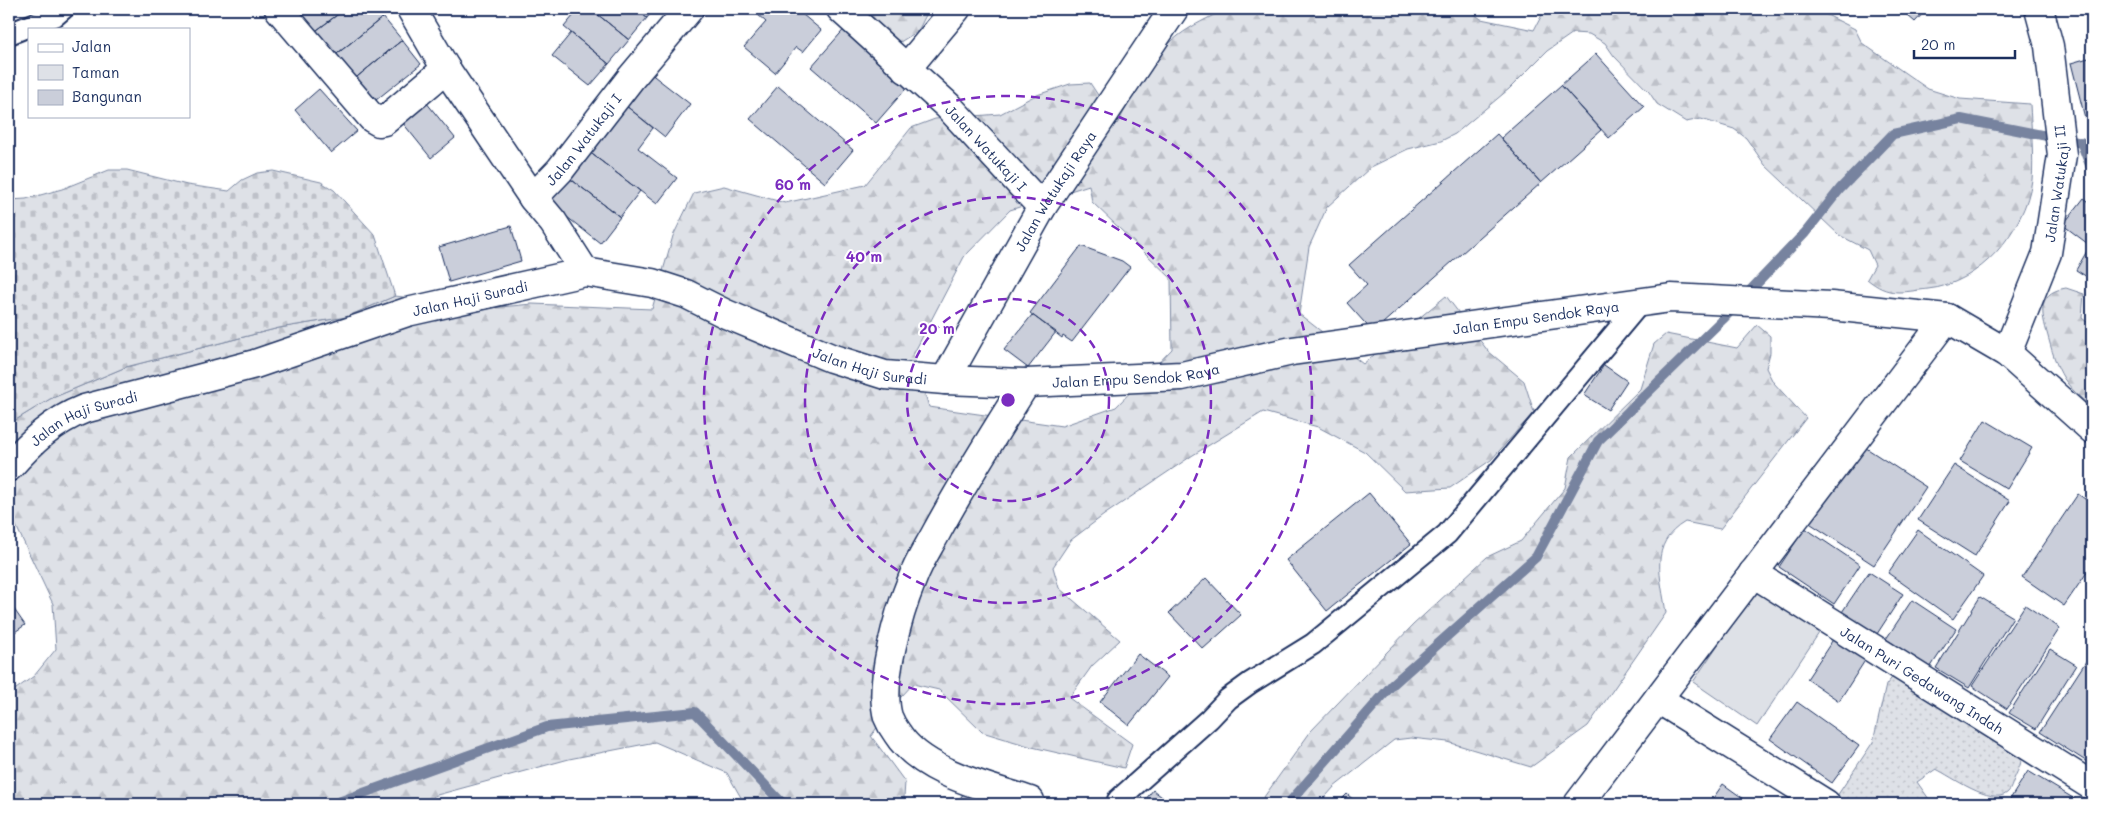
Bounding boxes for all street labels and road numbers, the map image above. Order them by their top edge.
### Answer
street label: Jalan Watukaji I [541,90,625,189]
street label: Jalan Watukaji I [942,100,1032,195]
street label: Jalan Watukaji II [2039,124,2072,243]
street label: Jalan Watukaji Raya [1010,127,1100,254]
street label: Jalan Haji Suradi [411,276,530,320]
street label: Jalan Empu Sendok Raya [1451,296,1620,338]
street label: Jalan Haji Suradi [810,342,928,388]
street label: Jalan Empu Sendok Raya [1052,358,1221,391]
street label: Jalan Haji Suradi [26,386,140,450]
street label: Jalan Puri Gedawang Indah [1837,621,2008,738]

